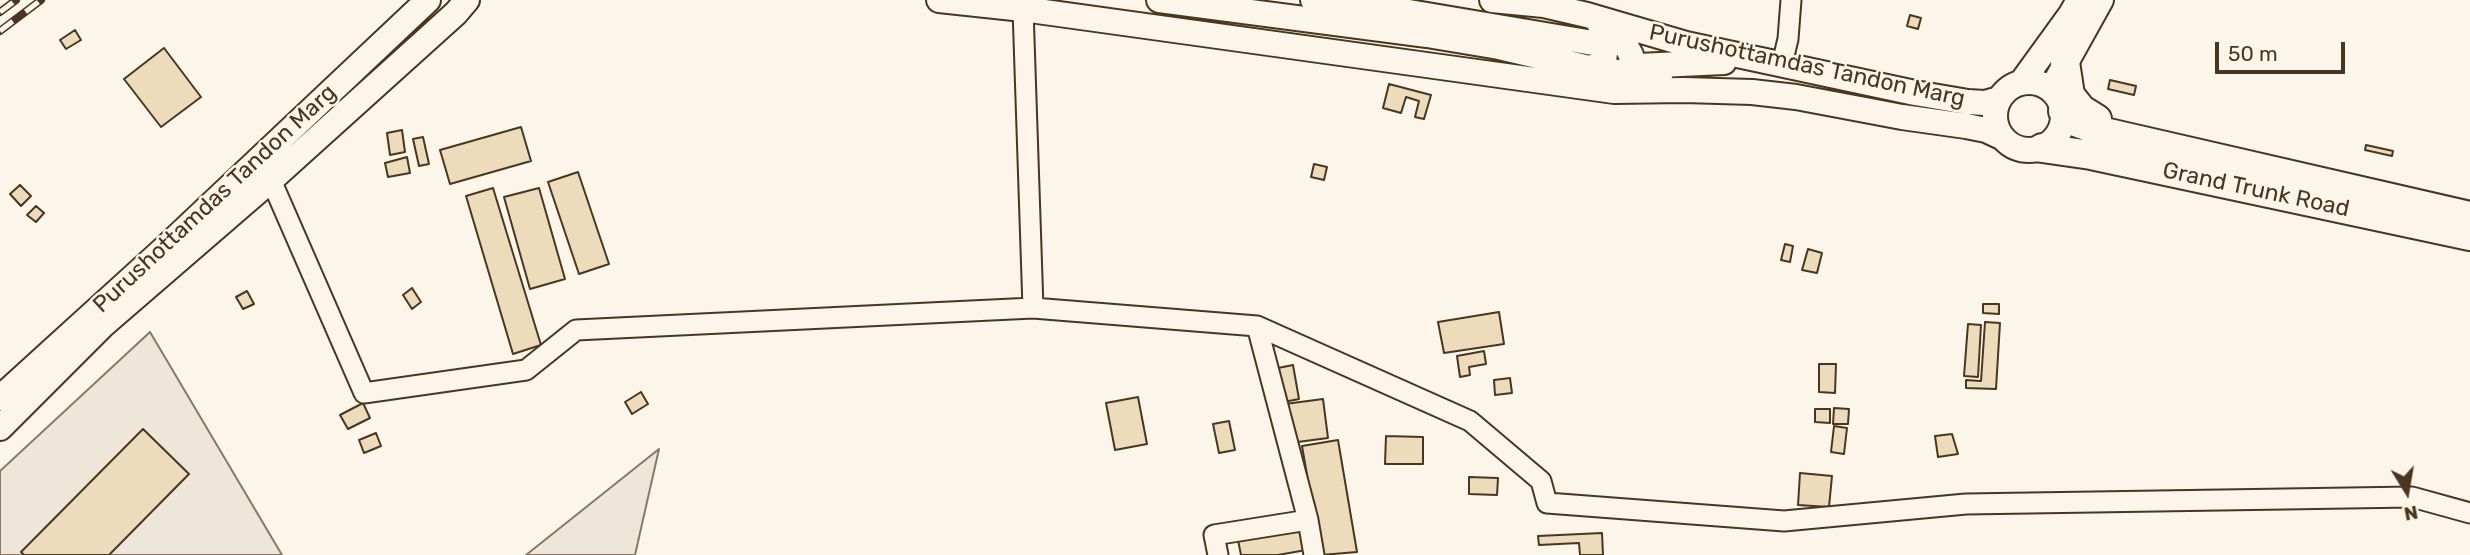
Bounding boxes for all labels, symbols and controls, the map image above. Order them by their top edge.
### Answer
street label: Purushottamdas Tandon Marg [1646,19,1968,113]
scale bar [2218,28,2348,72]
text: 50 m [2228,41,2278,66]
street label: Purushottamdas Tandon Marg [88,79,342,319]
street label: Grand Trunk Road [2160,157,2352,223]
north arrow [2372,457,2442,527]
text: N [2402,501,2420,526]

